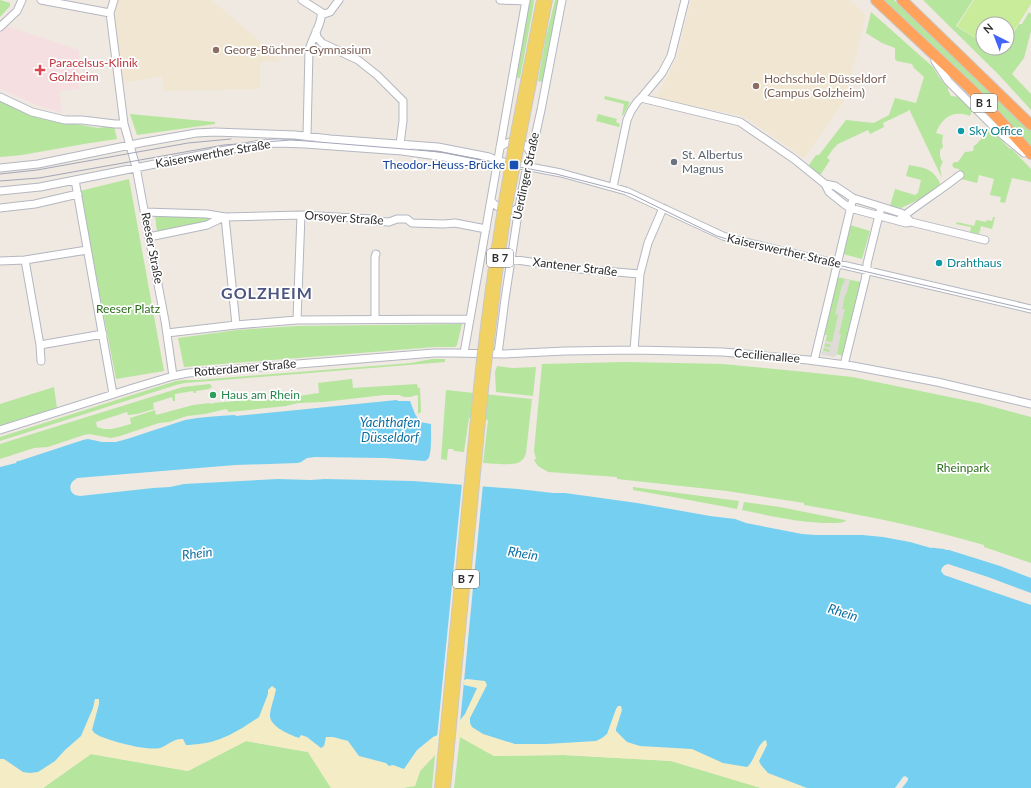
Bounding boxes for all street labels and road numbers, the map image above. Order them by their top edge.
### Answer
road number: B 1 [971,94,997,112]
street label: Uerdinger Straße [509,131,542,221]
street label: Kaiserswerther Straße [154,136,272,171]
street label: Orsoyer Straße [304,207,384,228]
street label: Reeser Straße [138,211,167,285]
street label: Kaiserswerther Straße [726,230,843,271]
road number: B 7 [487,249,513,267]
street label: Xantener Straße [532,254,618,279]
street label: Cecilienallee [734,345,801,366]
street label: Rotterdamer Straße [193,356,297,379]
road number: B 7 [453,570,479,588]

